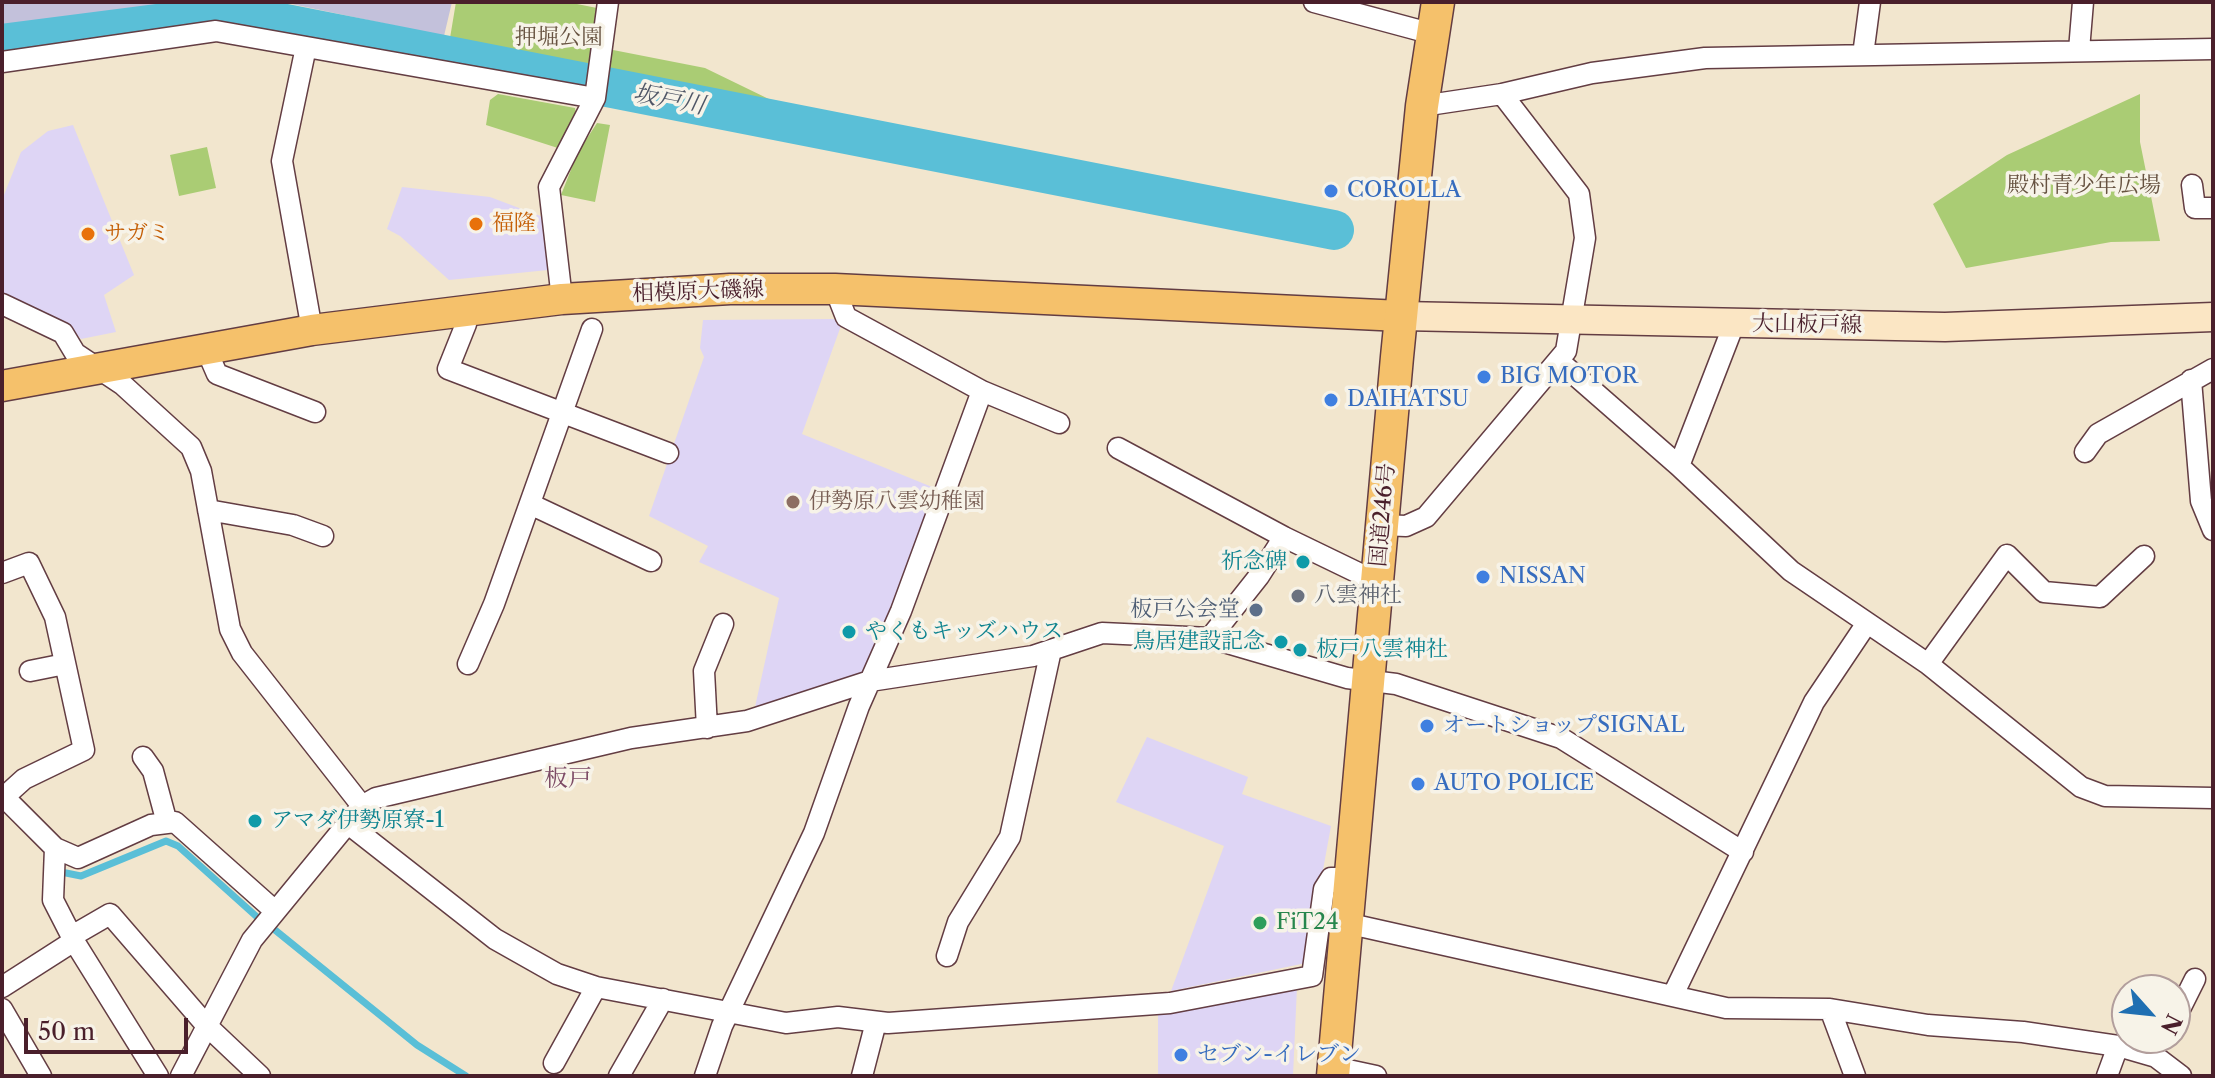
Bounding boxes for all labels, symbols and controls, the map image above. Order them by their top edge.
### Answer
park label: 押堀公園 [515,25,603,51]
water label: 坂戸川 [631,79,707,121]
park label: 殿村青少年広場 [2007,173,2161,199]
place label: COROLLA [1347,178,1461,204]
marker: COROLLA [1322,182,1340,200]
place label: 福隆 [492,211,536,237]
marker: 福隆 [467,215,485,233]
place label: サガミ [104,221,170,247]
marker: サガミ [79,225,97,243]
street label: 相模原大磯線 [632,277,764,307]
street label: 大山板戸線 [1752,311,1862,339]
place label: BIG MOTOR [1500,364,1638,390]
marker: BIG MOTOR [1475,368,1493,386]
place label: DAIHATSU [1347,387,1469,413]
marker: DAIHATSU [1322,391,1340,409]
street label: 国道246号 [1365,462,1401,568]
place label: 伊勢原八雲幼稚園 [809,489,985,515]
marker: 伊勢原八雲幼稚園 [784,493,802,511]
place label: 祈念碑 [1221,549,1287,575]
marker: 祈念碑 [1294,553,1312,571]
place label: NISSAN [1499,564,1586,590]
marker: NISSAN [1474,568,1492,586]
place label: 八雲神社 [1314,583,1402,609]
marker: 八雲神社 [1289,587,1307,605]
place label: 板戸公会堂 [1130,597,1240,623]
marker: 板戸公会堂 [1247,601,1265,619]
place label: やくもキッズハウス [865,619,1063,645]
marker: やくもキッズハウス [840,623,858,641]
place label: 鳥居建設記念 [1133,629,1265,655]
marker: 鳥居建設記念 [1272,633,1290,651]
place label: 板戸八雲神社 [1316,637,1448,663]
marker: 板戸八雲神社 [1291,641,1309,659]
place label: オートショップSIGNAL [1443,713,1685,739]
marker: オートショップSIGNAL [1418,717,1436,735]
district label: 板戸 [544,765,592,793]
place label: AUTO POLICE [1434,771,1594,797]
marker: AUTO POLICE [1409,775,1427,793]
place label: アマダ伊勢原寮-1 [271,808,444,834]
marker: アマダ伊勢原寮-1 [246,812,264,830]
place label: FiT24 [1276,910,1339,936]
marker: FiT24 [1251,914,1269,932]
north arrow [2111,974,2191,1054]
scale bar [28,1002,192,1052]
text: N [2155,1010,2187,1039]
text: 50 m [38,1017,95,1046]
place label: セブン-イレブン [1197,1042,1361,1068]
marker: セブン-イレブン [1172,1046,1190,1064]

